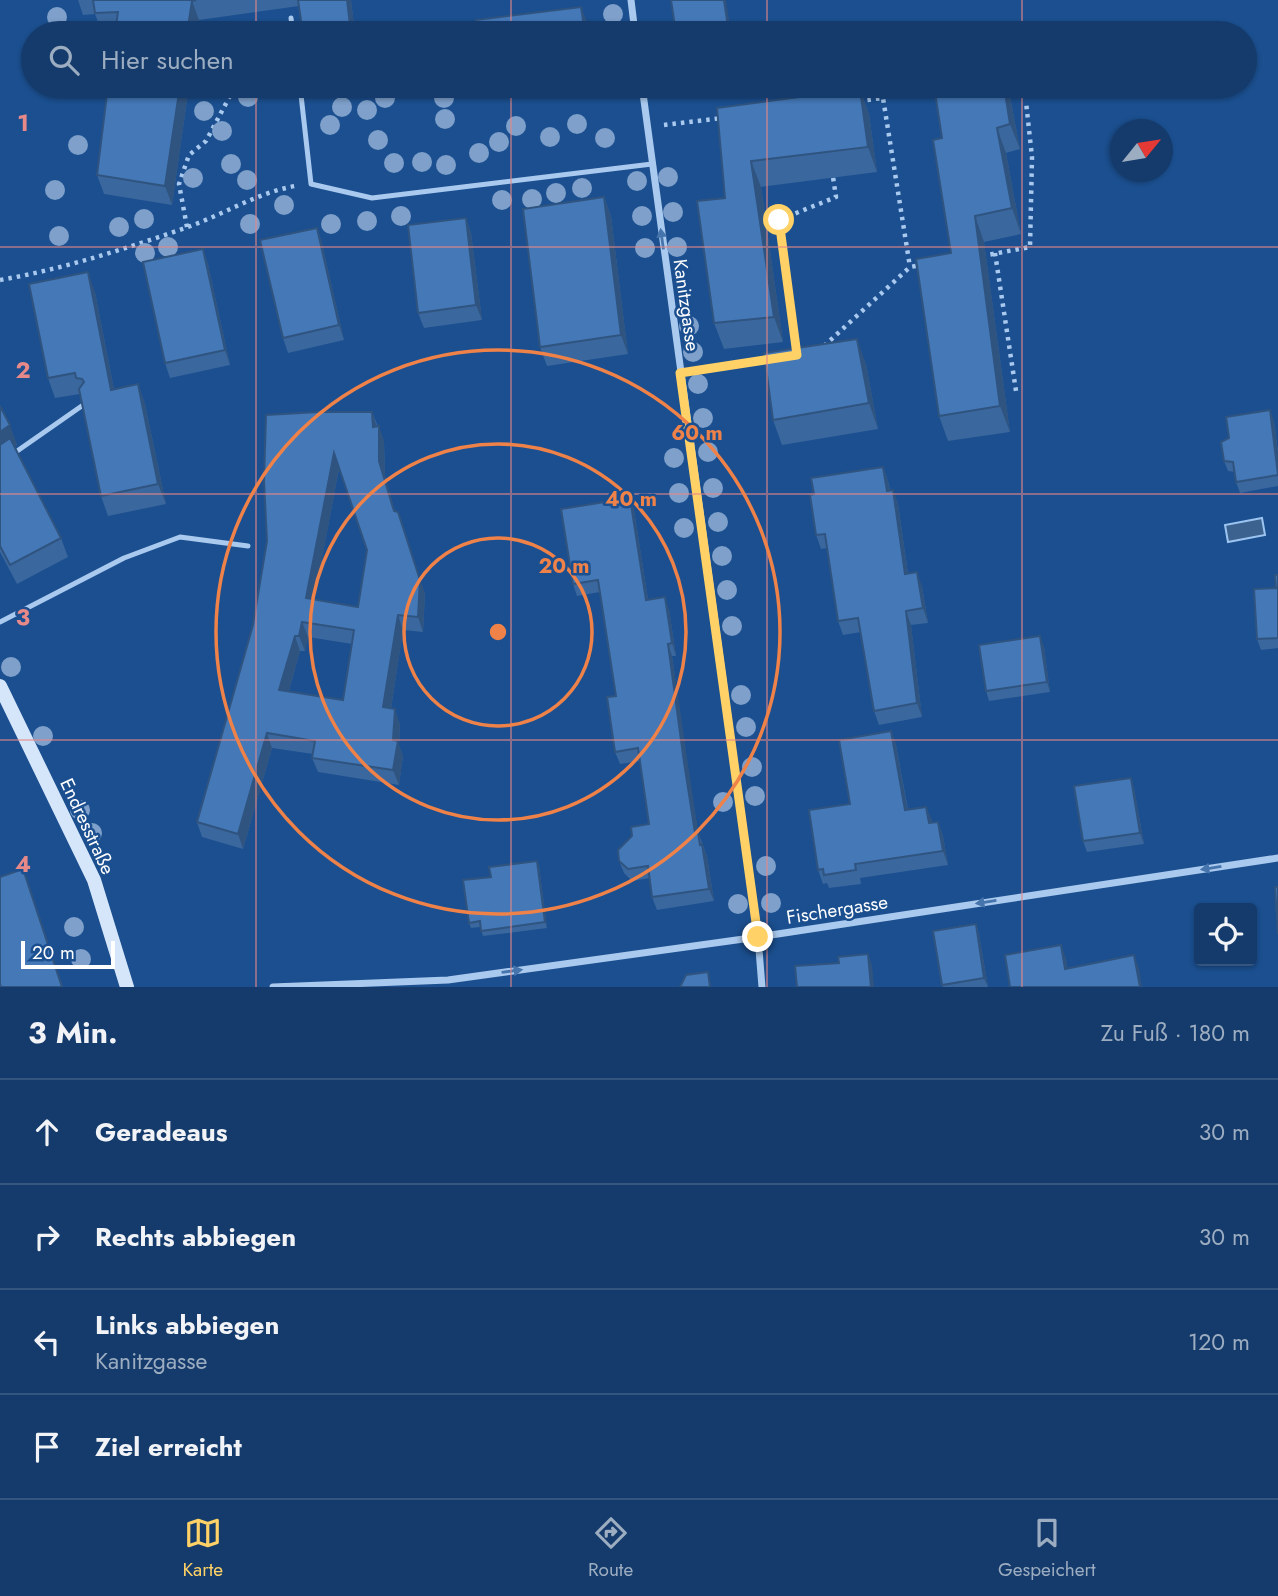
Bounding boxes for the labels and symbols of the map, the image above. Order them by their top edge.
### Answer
text: 1 [17,106,29,140]
north arrow [1110,119,1173,182]
route start [763,204,794,235]
one-way arrow [656,227,667,249]
street label: Kanitzgasse [667,257,706,353]
text: 2 [15,353,31,387]
text: 60 m [671,418,723,448]
text: 40 m [605,484,657,514]
text: 20 m [538,551,590,581]
text: 3 [16,600,30,634]
centre of rings [486,620,510,644]
street label: Endresstraße [53,774,122,879]
text: 4 [15,847,31,881]
one-way arrow [1199,863,1221,874]
street label: Fischergasse [784,888,890,931]
one-way arrow [975,897,997,908]
route end [742,921,773,952]
scale bar [21,938,116,970]
one-way arrow [501,965,523,976]

